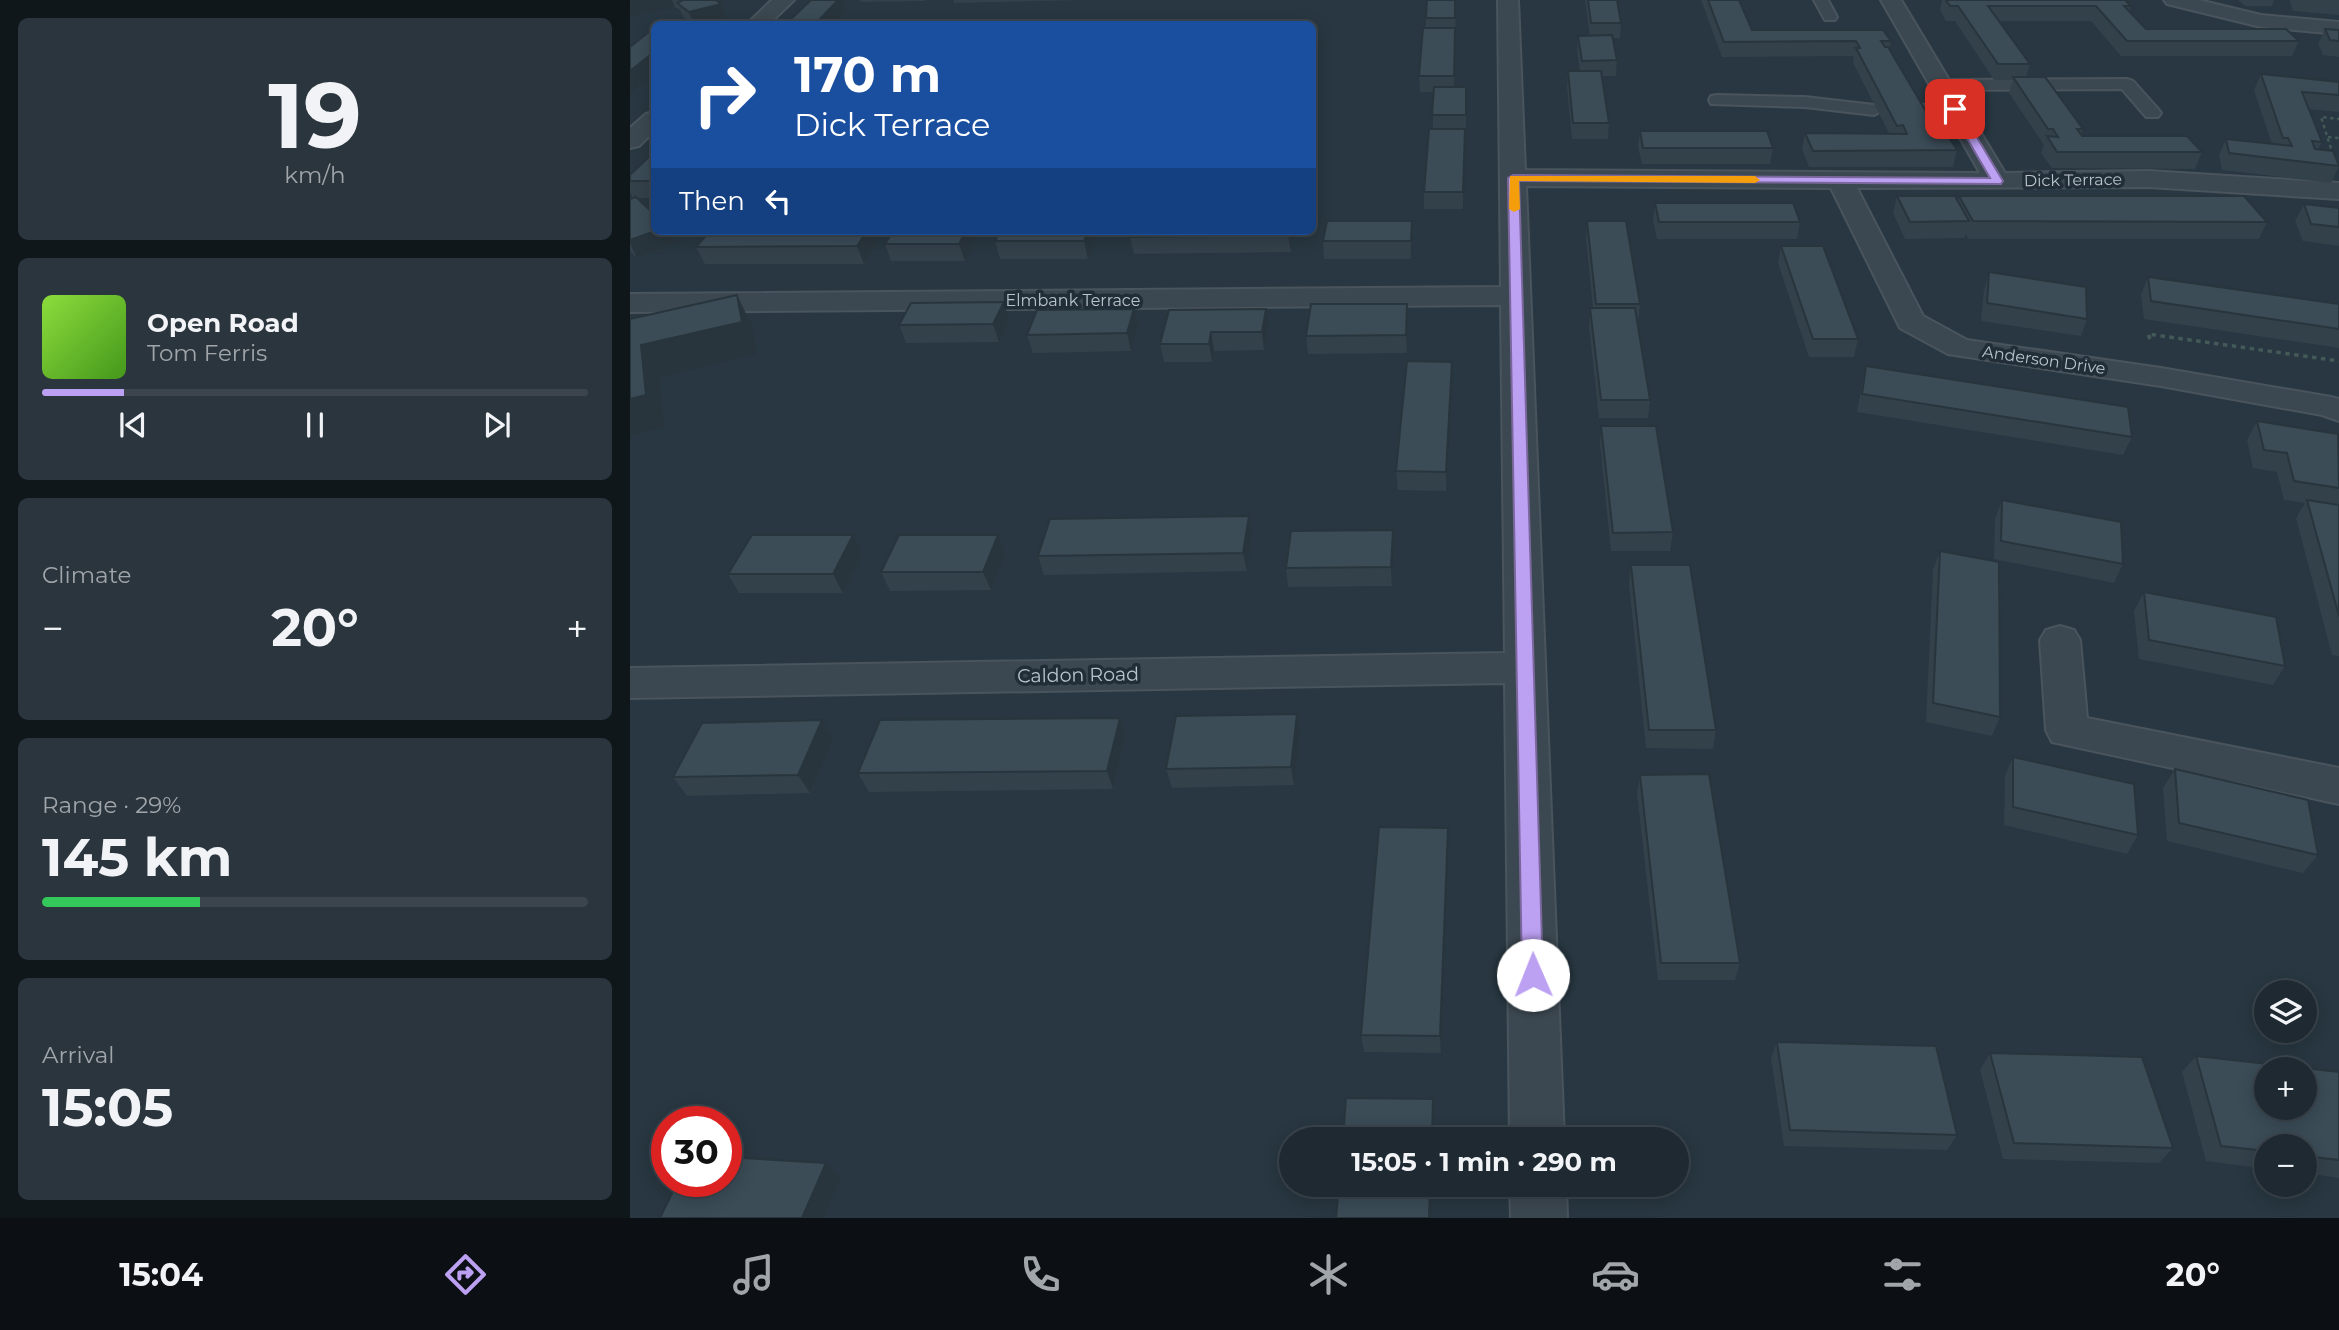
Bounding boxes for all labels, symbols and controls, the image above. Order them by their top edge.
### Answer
text: 170 m [794,45,941,104]
icon: right [679,49,770,140]
text: 19 [268,60,362,171]
pin [1925,79,1985,139]
icon: arrive [1936,90,1974,128]
text: Dick Terrace [794,105,990,144]
text: km/h [284,161,346,189]
street label: Dick Terrace [2024,170,2122,190]
icon: left [759,182,797,220]
text: Then [679,185,745,217]
street label: Elmbank Terrace [1006,291,1140,310]
text: Open Road [147,307,299,339]
text: Tom Ferris [147,339,267,367]
street label: Anderson Drive [1981,342,2107,378]
icon: previous [114,406,152,444]
icon: pause [296,406,334,444]
icon: next [478,406,516,444]
text: Climate [42,561,131,589]
text: 20° [271,596,359,659]
text: − [42,605,64,652]
text: + [566,605,588,652]
street label: Caldon Road [1017,662,1139,688]
text: Range · 29% [42,791,181,819]
text: 145 km [42,826,232,889]
position arrow [1496,938,1570,1012]
map controls [2254,980,2317,1197]
button: layers [2254,980,2317,1043]
text: Arrival [42,1041,115,1069]
button: + [2254,1057,2317,1120]
text: 15:05 [42,1076,173,1139]
speed limit sign: 30 [651,1106,742,1197]
button: − [2254,1134,2317,1197]
text: 15:05 · 1 min · 290 m [1351,1146,1617,1178]
icon: directions [441,1250,490,1299]
icon: music [729,1250,778,1299]
icon: phone [1016,1250,1065,1299]
icon: climate [1304,1250,1353,1299]
icon: car [1591,1250,1640,1299]
icon: filters [1878,1250,1927,1299]
text: 15:04 [119,1255,203,1294]
text: 20° [2166,1255,2220,1294]

